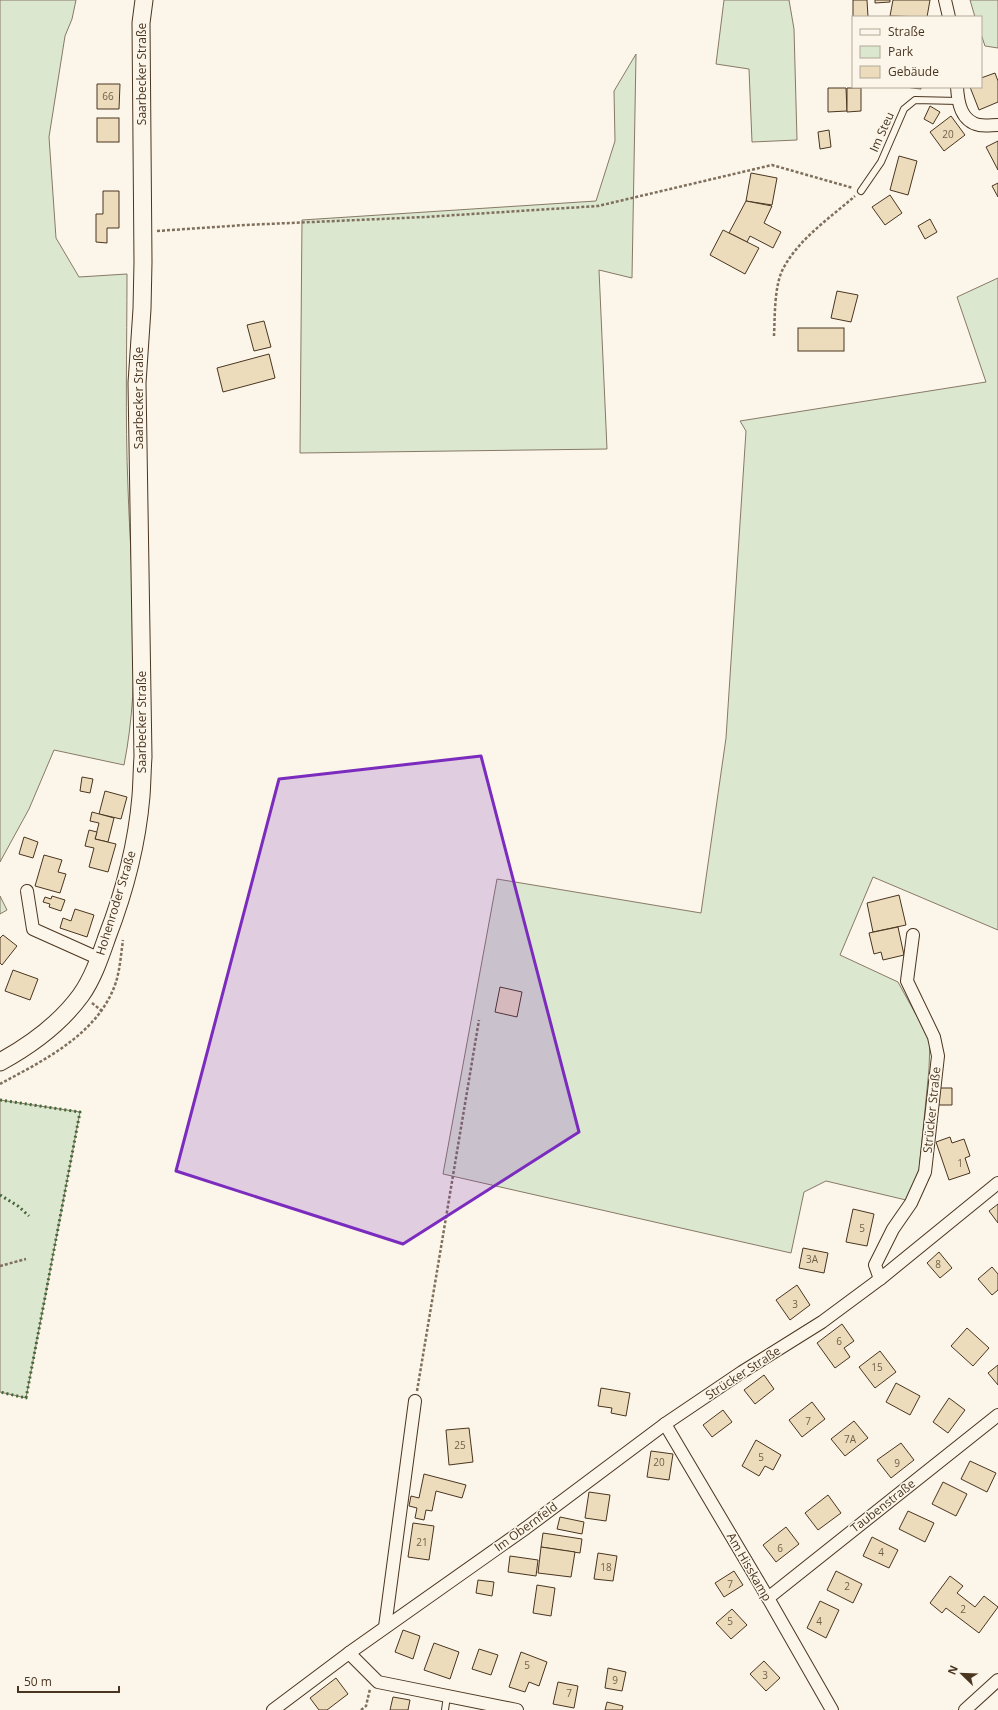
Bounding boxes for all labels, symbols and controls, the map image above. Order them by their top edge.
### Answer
legend [852,16,982,88]
street label: Saarbecker Straße [133,23,150,125]
text: Straße [888,23,925,40]
text: Park [888,43,914,60]
text: Gebäude [888,63,939,80]
house number: 66 [102,89,114,103]
street label: Im Steu [865,109,898,155]
house number: 20 [942,127,954,141]
street label: Saarbecker Straße [130,347,147,449]
street label: Saarbecker Straße [133,671,150,773]
street label: Hohenroder Straße [92,848,140,957]
street label: Strücker Straße [919,1066,945,1154]
house number: 1 [957,1156,963,1170]
house number: 5 [859,1221,865,1235]
house number: 3A [806,1252,819,1266]
house number: 8 [935,1257,941,1271]
house number: 3 [792,1297,798,1311]
house number: 6 [836,1334,842,1348]
street label: Strücker Straße [702,1342,784,1403]
house number: 15 [871,1360,883,1374]
house number: 7 [805,1414,811,1428]
house number: 7A [844,1432,857,1446]
house number: 25 [454,1438,466,1452]
house number: 5 [758,1450,764,1464]
house number: 20 [653,1455,665,1469]
house number: 9 [894,1456,900,1470]
street label: Taubenstraße [847,1475,919,1536]
street label: Im Obernfeld [491,1498,561,1555]
street label: Am Hisskamp [723,1529,776,1604]
house number: 21 [416,1535,428,1549]
house number: 6 [777,1541,783,1555]
house number: 4 [878,1545,884,1559]
house number: 18 [600,1560,612,1574]
house number: 7 [727,1577,733,1591]
house number: 2 [844,1579,850,1593]
house number: 2 [960,1602,966,1616]
house number: 5 [727,1614,733,1628]
house number: 4 [816,1614,822,1628]
north arrow [942,1654,982,1694]
house number: 5 [524,1658,530,1672]
text: N [944,1663,961,1677]
scale bar [18,1668,119,1694]
house number: 3 [762,1668,768,1682]
text: 50 m [24,1673,52,1690]
house number: 9 [612,1673,618,1687]
house number: 7 [566,1686,572,1700]

